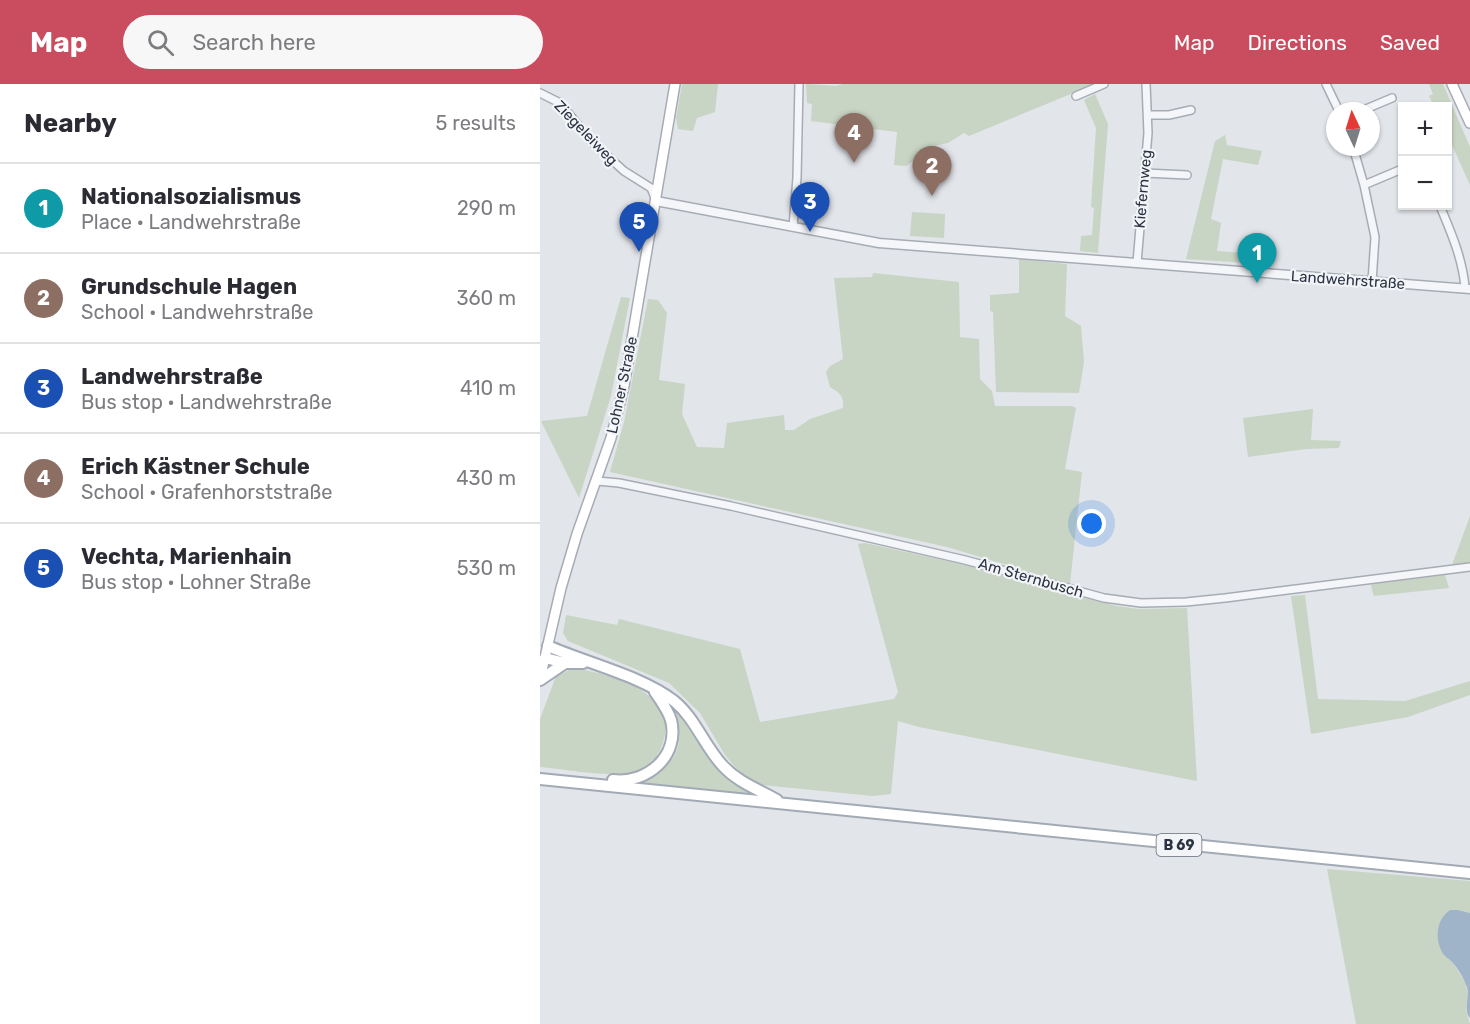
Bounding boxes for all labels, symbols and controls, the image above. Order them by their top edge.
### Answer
search box [123,15,543,69]
text: Map [30,26,87,59]
icon: search [144,26,177,59]
text: Search here [192,29,316,56]
text: Map [1174,30,1215,55]
text: Directions [1248,30,1347,55]
text: Saved [1380,30,1440,55]
street label: Ziegeleiweg [551,97,621,169]
north arrow [1326,102,1380,156]
map controls [1398,102,1452,210]
button: + [1398,102,1452,156]
text: Nearby [24,108,117,139]
text: 5 results [435,111,516,135]
pin: 4 [834,113,874,163]
pin: 2 [912,147,952,196]
street label: Kiefernweg [1131,149,1155,229]
button: − [1398,156,1452,210]
pin: 3 [790,182,830,232]
text: Nationalsozialismus [81,183,301,210]
text: 1 [39,196,48,220]
text: 290 m [457,196,516,220]
pin: 5 [620,202,658,252]
text: Place · Landwehrstraße [81,210,301,234]
pin: 1 [1238,234,1276,283]
street label: Landwehrstraße [1290,267,1406,293]
text: Grundschule Hagen [81,273,297,300]
text: 2 [37,286,50,310]
text: 360 m [457,286,516,310]
text: School · Landwehrstraße [81,300,313,324]
street label: Lohner Straße [603,335,641,435]
text: Landwehrstraße [81,363,263,390]
text: 3 [37,376,50,400]
text: 410 m [460,376,516,400]
text: Bus stop · Landwehrstraße [81,390,332,414]
text: Erich Kästner Schule [81,453,310,480]
text: 4 [37,466,50,490]
text: 430 m [456,466,516,490]
text: School · Grafenhorststraße [81,480,332,504]
your location [1077,509,1106,538]
text: Vechta, Marienhain [81,543,292,570]
street label: Am Sternbusch [976,554,1086,602]
text: 5 [37,556,50,580]
text: 530 m [457,556,516,580]
text: Bus stop · Lohner Straße [81,570,311,594]
road number: B 69 [1156,834,1202,856]

